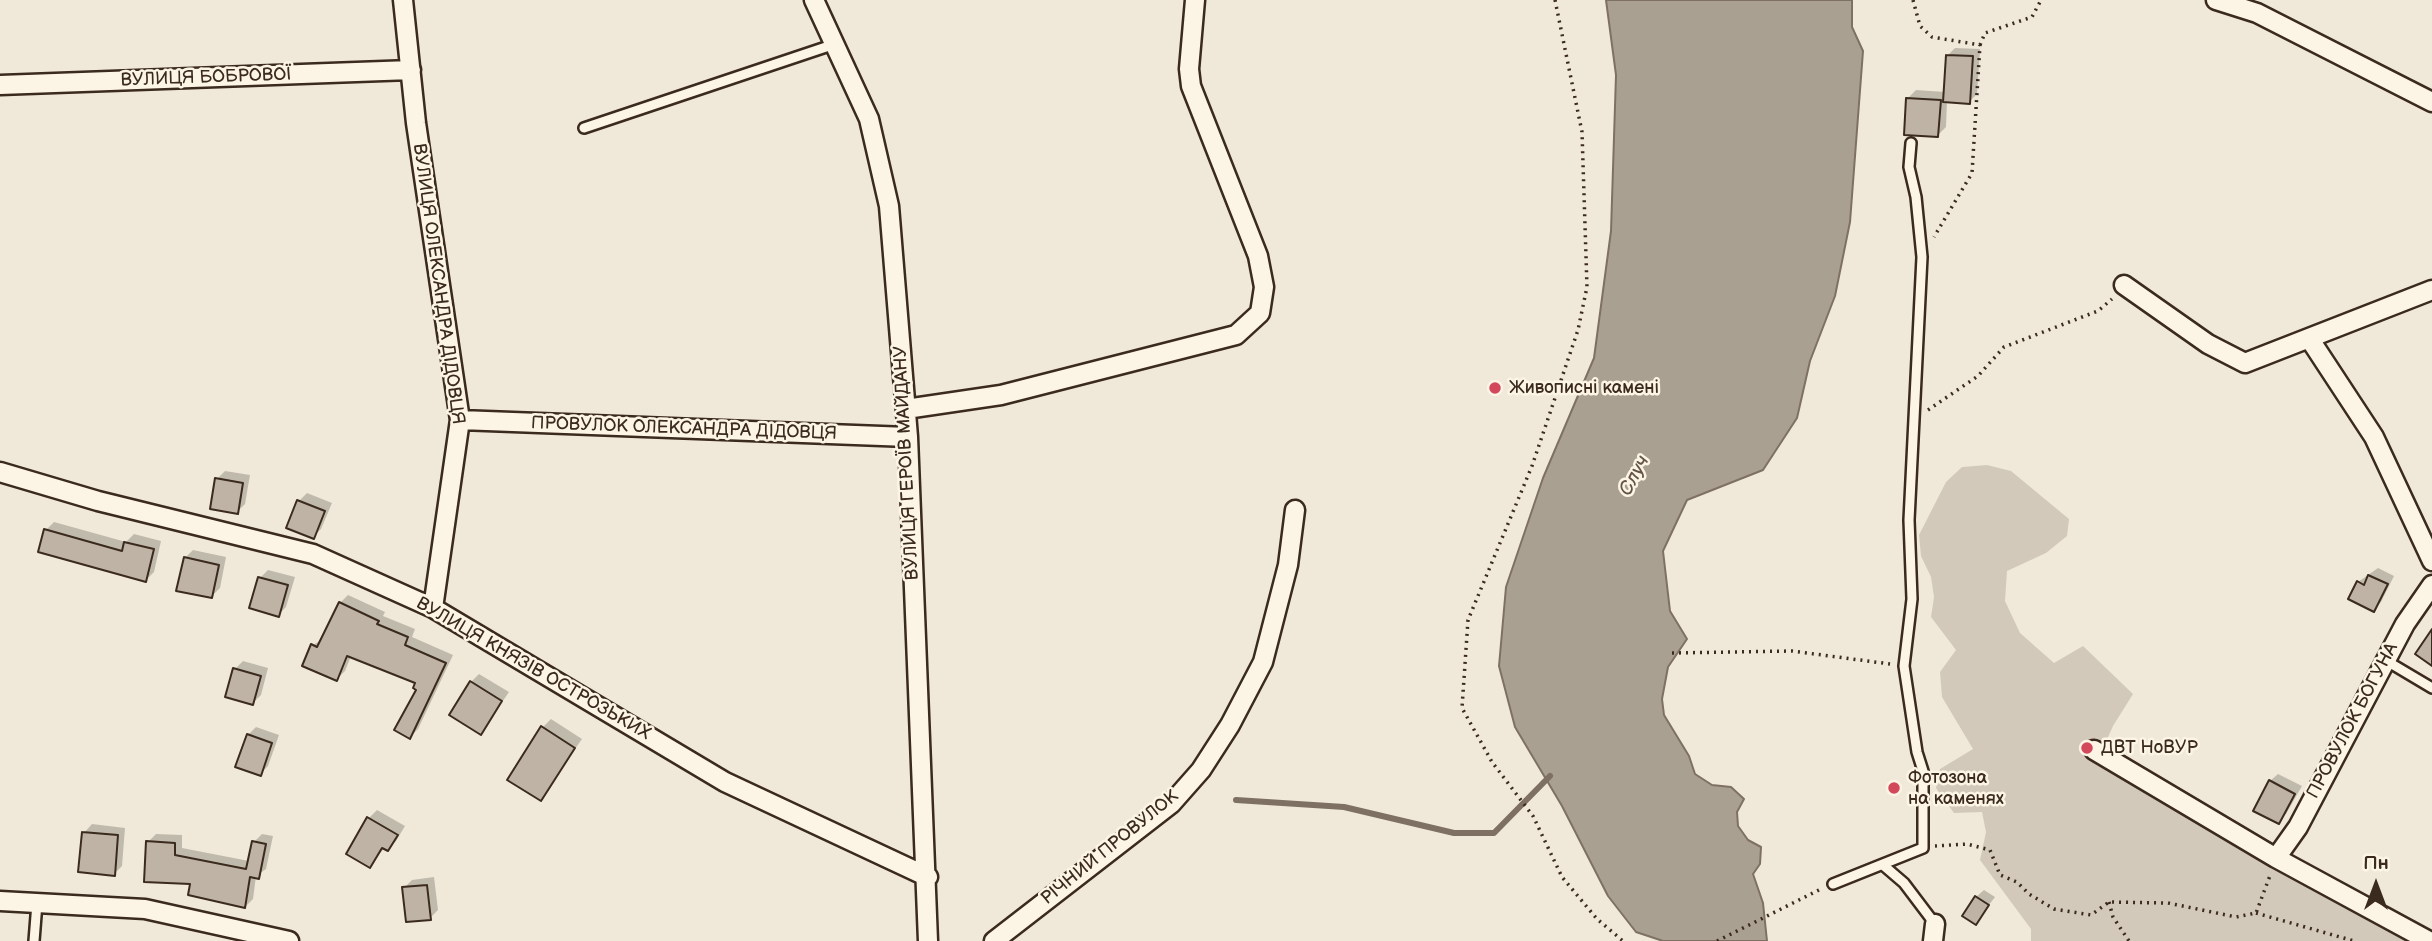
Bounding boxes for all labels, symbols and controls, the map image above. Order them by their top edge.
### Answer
street label: ВУЛИЦЯ БОБРОВОЇ [120,64,292,92]
street label: ВУЛИЦЯ ОЛЕКСАНДРА ДІДОВЦЯ [408,142,468,426]
street label: ВУЛИЦЯ ГЕРОЇВ МАЙДАНУ [890,345,924,581]
place label: Живописні камені [1509,377,1659,399]
marker: Живописні камені [1487,380,1503,396]
street label: ПРОВУЛОК ОЛЕКСАНДРА ДІДОВЦЯ [531,413,837,445]
water label: Случ [1615,452,1655,500]
street label: ВУЛИЦЯ КНЯЗІВ ОСТРОЗЬКИХ [412,593,654,745]
street label: ПРОВУЛОК БОГУНА [2303,639,2403,803]
place label: ДВТ НоВУР [2101,737,2198,759]
marker: ДВТ НоВУР [2079,740,2095,756]
place label: Фотозона на каменях [1908,767,2004,810]
marker: Фотозона на каменях [1886,780,1902,796]
street label: РІЧНИЙ ПРОВУЛОК [1037,786,1183,910]
north arrow [2341,850,2411,920]
text: Пн [2363,852,2389,875]

